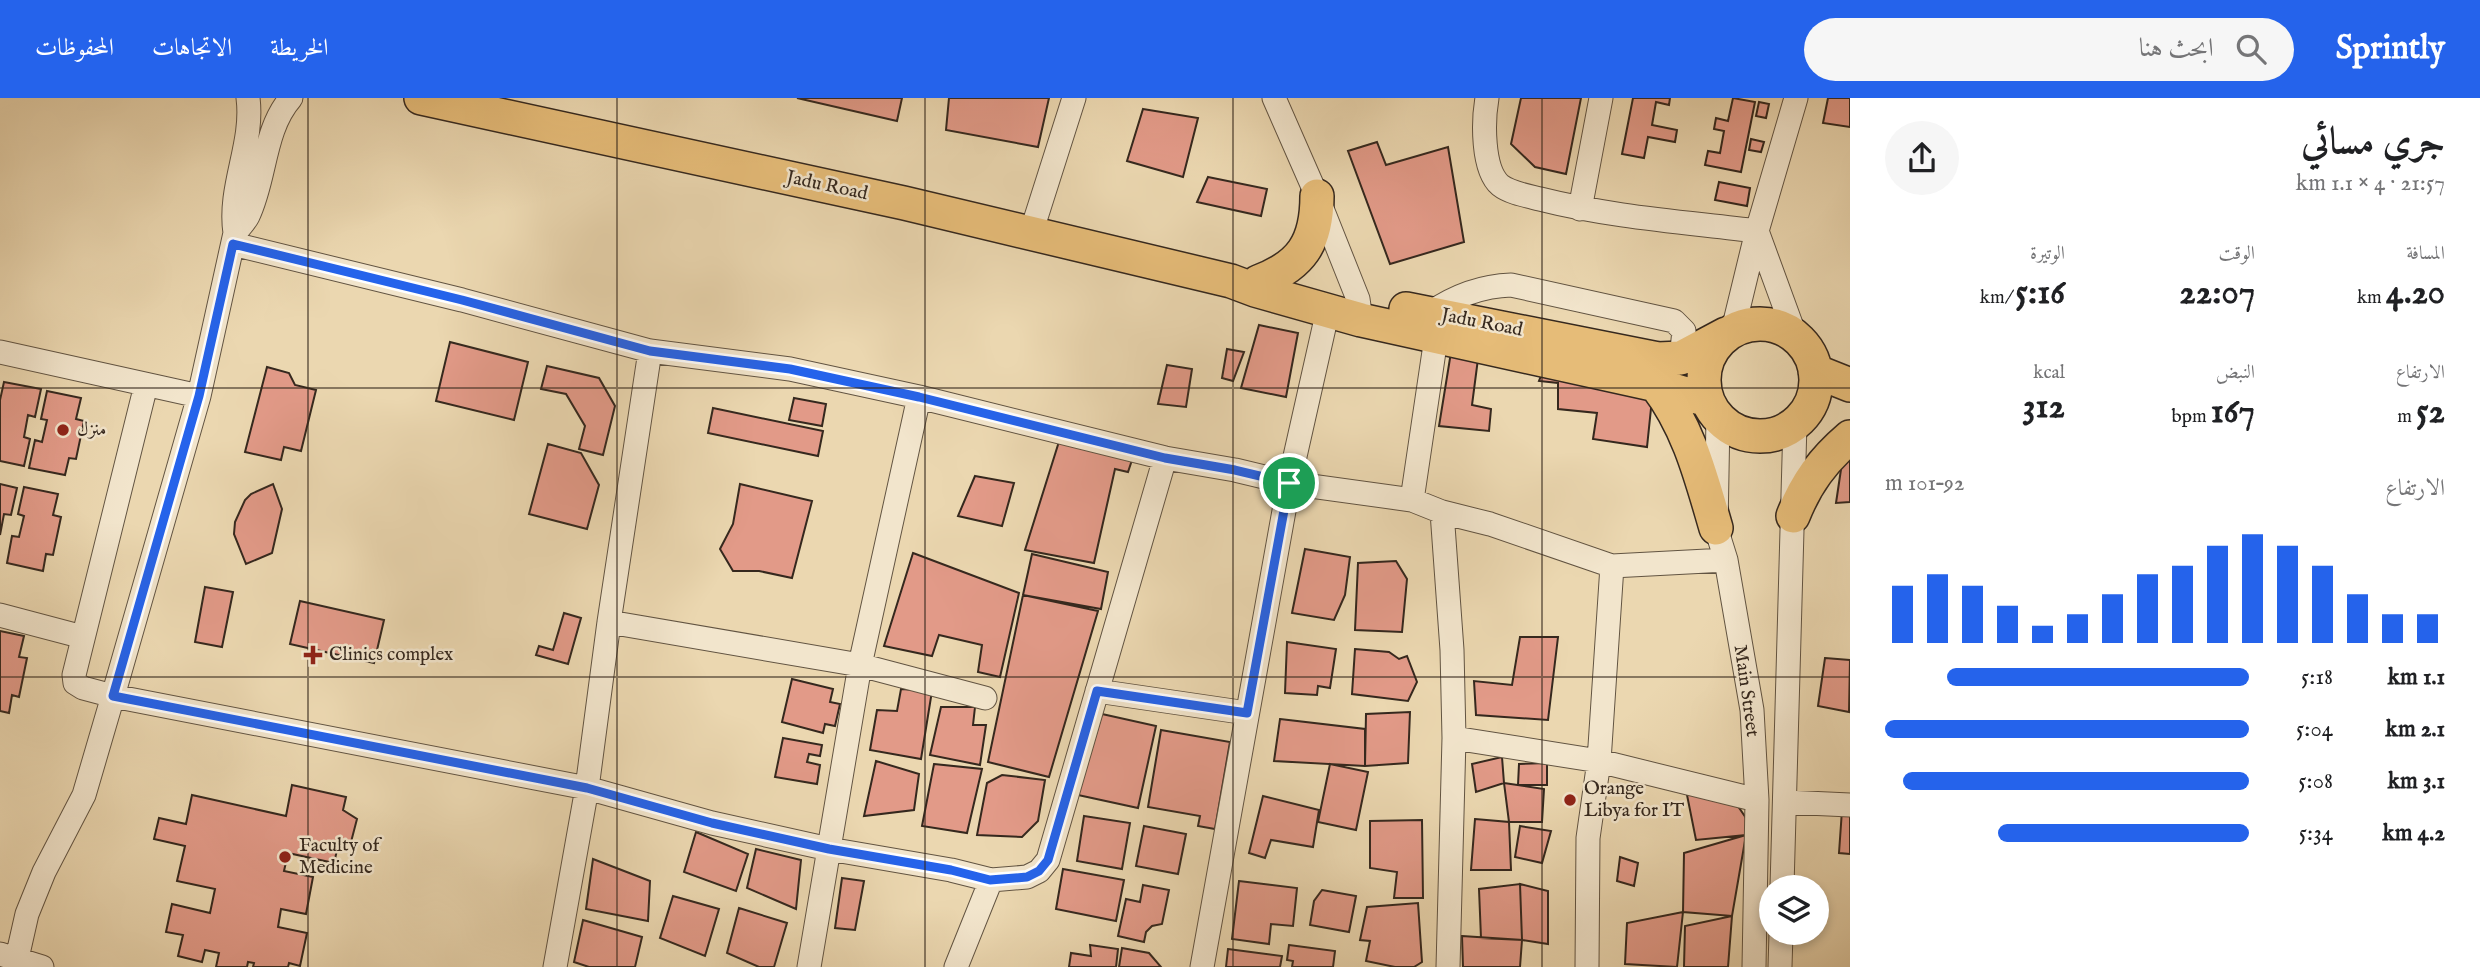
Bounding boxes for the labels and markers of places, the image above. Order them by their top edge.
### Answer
place label: منزل [77,418,106,442]
marker: منزل [55,422,71,438]
pin [1259,453,1319,513]
place label: Clinics complex [329,643,453,667]
marker: Clinics complex [303,645,323,665]
place label: Orange Libya for IT [1584,777,1684,823]
marker: Orange Libya for IT [1562,792,1578,808]
place label: Faculty of Medicine [299,834,382,880]
marker: Faculty of Medicine [277,849,293,865]

